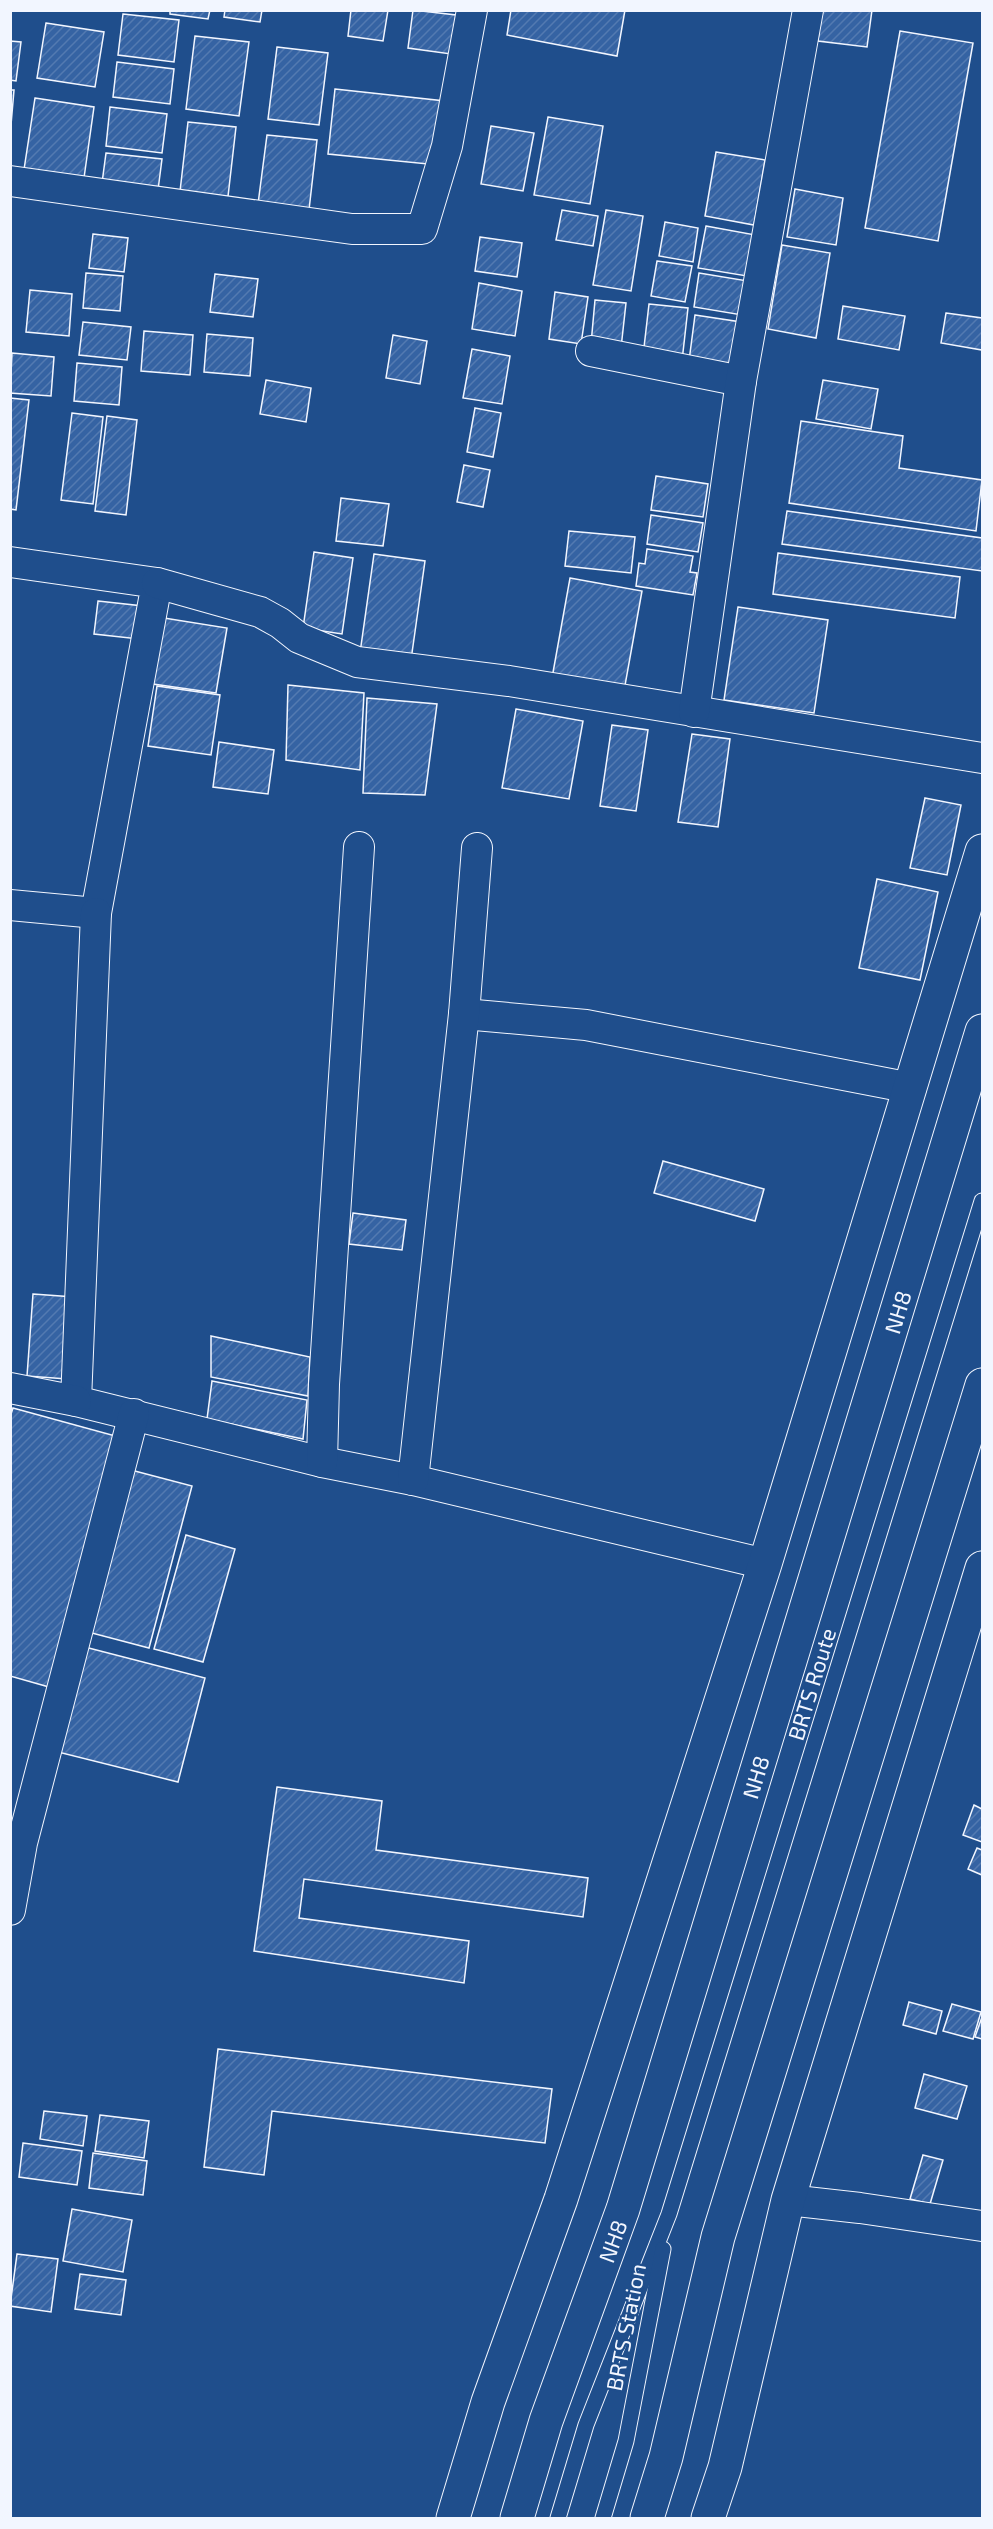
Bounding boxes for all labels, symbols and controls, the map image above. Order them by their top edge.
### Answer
street label: NH8 [878,1287,916,1337]
street label: BRTS Route [782,1625,840,1743]
street label: NH8 [736,1752,774,1802]
street label: NH8 [592,2216,632,2266]
street label: BRTS Station [600,2261,650,2393]

